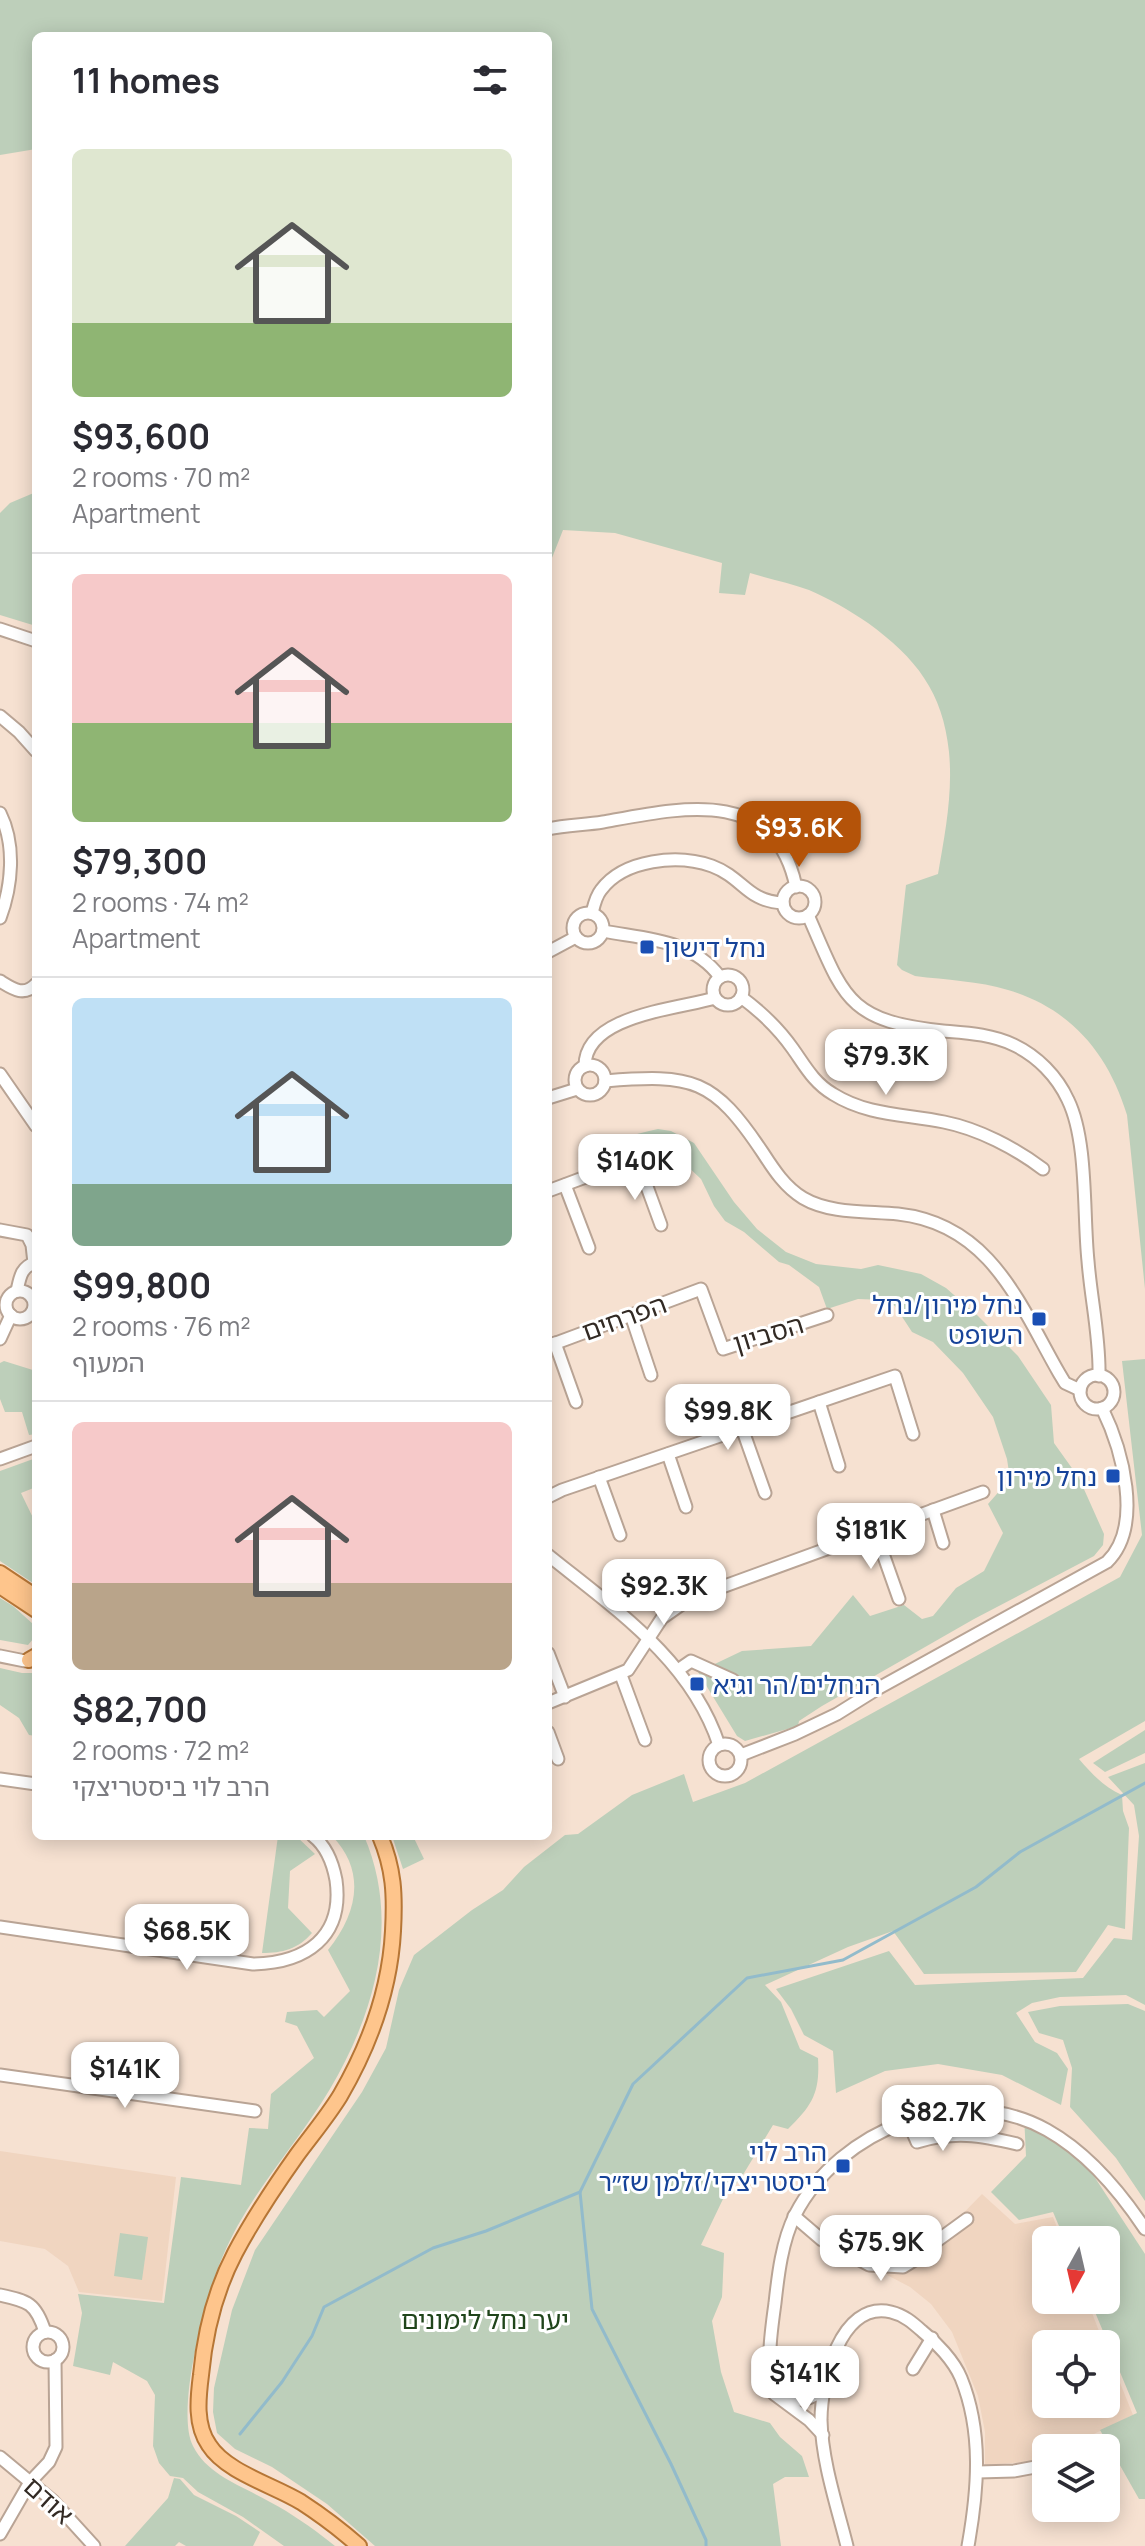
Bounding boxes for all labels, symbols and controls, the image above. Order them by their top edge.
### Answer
text: 11 homes [72,57,220,103]
icon: filters [468,58,512,102]
icon: home [220,201,364,345]
text: $93,600 [72,413,210,459]
text: 2 rooms · 70 m² [72,459,250,495]
text: Apartment [72,495,201,531]
icon: home [220,626,364,770]
pin: $93.6K [734,801,864,869]
text: $93.6K [755,809,843,845]
text: $79,300 [72,838,207,884]
text: 2 rooms · 74 m² [72,884,249,920]
text: Apartment [72,920,201,956]
place label: נחל דישון [663,929,766,965]
marker: נחל דישון [638,938,656,956]
pin: $79.3K [821,1029,951,1097]
text: $79.3K [843,1037,929,1073]
icon: home [220,1050,364,1194]
pin: $140K [579,1134,691,1202]
text: $140K [596,1142,674,1178]
text: $99,800 [72,1262,211,1308]
street label: הפרחים [577,1285,671,1349]
place label: נחל מירון/נחל השופט [872,1286,1023,1352]
street label: הסביון [728,1305,808,1361]
text: 2 rooms · 76 m² [72,1308,251,1344]
marker: נחל מירון/נחל השופט [1030,1310,1048,1328]
text: המעוף [72,1344,145,1380]
pin: $99.8K [663,1384,793,1452]
text: $99.8K [683,1392,773,1428]
place label: נחל מירון [997,1458,1097,1494]
marker: נחל מירון [1104,1467,1122,1485]
icon: home [220,1474,364,1618]
pin: $181K [815,1503,927,1571]
text: $181K [835,1511,907,1547]
pin: $92.3K [599,1559,729,1627]
text: $92.3K [620,1567,708,1603]
place label: הנחלים/הר וגיא [713,1666,881,1702]
marker: הנחלים/הר וגיא [688,1675,706,1693]
text: $82,700 [72,1686,208,1732]
text: 2 rooms · 72 m² [72,1732,249,1768]
text: הרב לוי ביסטריצקי [72,1768,270,1804]
pin: $68.5K [122,1904,252,1972]
text: $68.5K [143,1912,231,1948]
pin: $141K [69,2042,181,2110]
text: $141K [89,2050,161,2086]
pin: $82.7K [878,2085,1008,2153]
text: $82.7K [900,2093,986,2129]
place label: הרב לוי ביסטריצקי/זלמן שז״ר [598,2133,827,2199]
marker: הרב לוי ביסטריצקי/זלמן שז״ר [834,2157,852,2175]
pin: $75.9K [816,2215,946,2283]
text: $75.9K [838,2223,924,2259]
north arrow [1032,2226,1120,2314]
map controls [1032,2226,1120,2522]
park label: יער נחל לימונים [401,2301,569,2337]
button: locate [1032,2330,1120,2418]
pin: $141K [749,2346,861,2414]
text: $141K [769,2354,841,2390]
button: layers [1032,2434,1120,2522]
street label: אודם [16,2468,82,2532]

